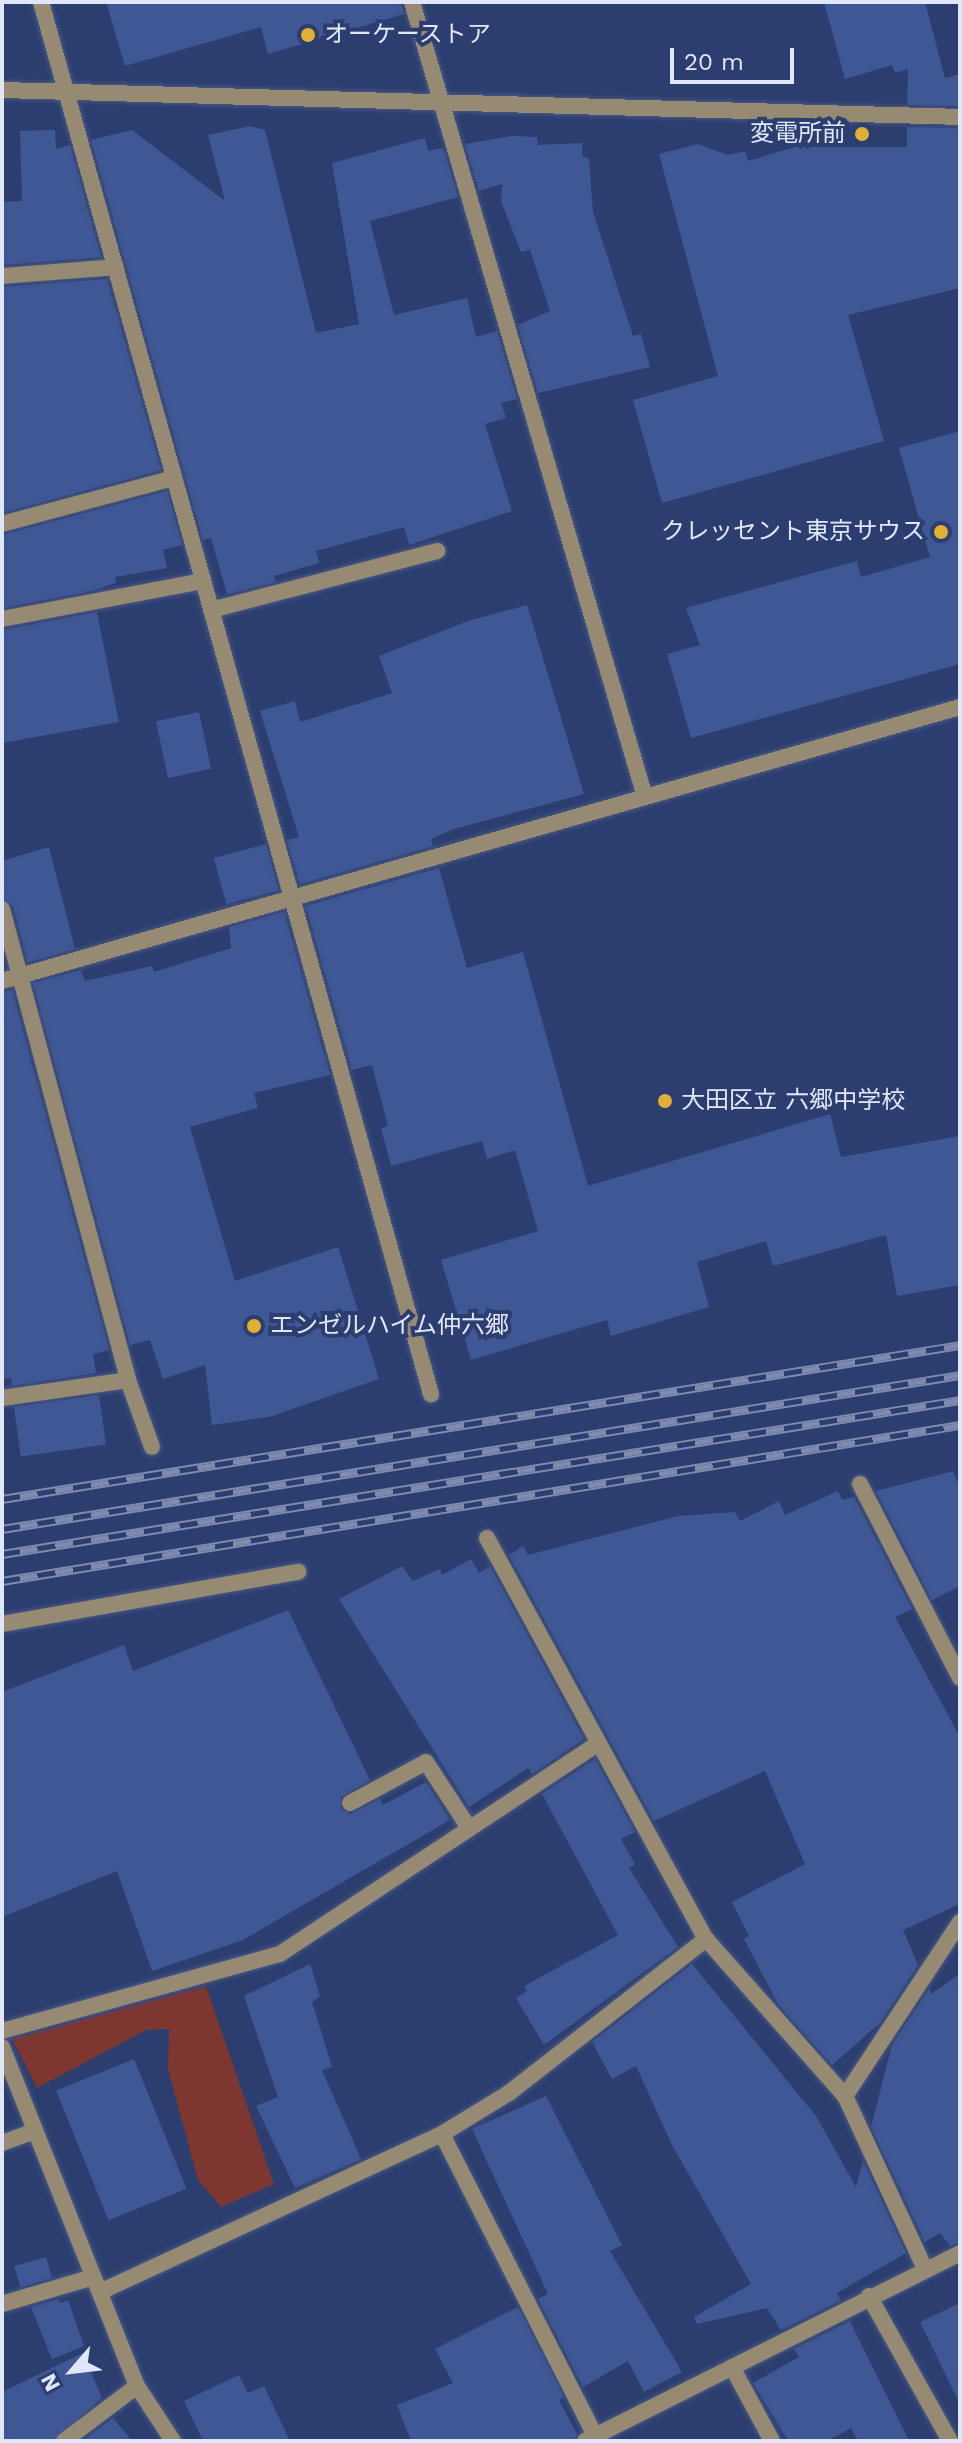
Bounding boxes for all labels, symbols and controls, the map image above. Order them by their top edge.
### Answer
place label: オーケーストア [324,21,492,49]
marker: オーケーストア [299,26,317,44]
scale bar [674,32,798,82]
text: 20 m [684,48,744,76]
place label: 変電所前 [750,120,846,148]
marker: 変電所前 [853,125,871,143]
place label: クレッセント東京サウス [661,518,925,546]
marker: クレッセント東京サウス [932,523,950,541]
place label: 大田区立 六郷中学校 [681,1087,905,1115]
marker: 大田区立 六郷中学校 [656,1092,674,1110]
place label: エンゼルハイム仲六郷 [270,1312,510,1340]
marker: エンゼルハイム仲六郷 [245,1317,263,1335]
north arrow [32,2331,112,2411]
text: N [36,2369,65,2396]

